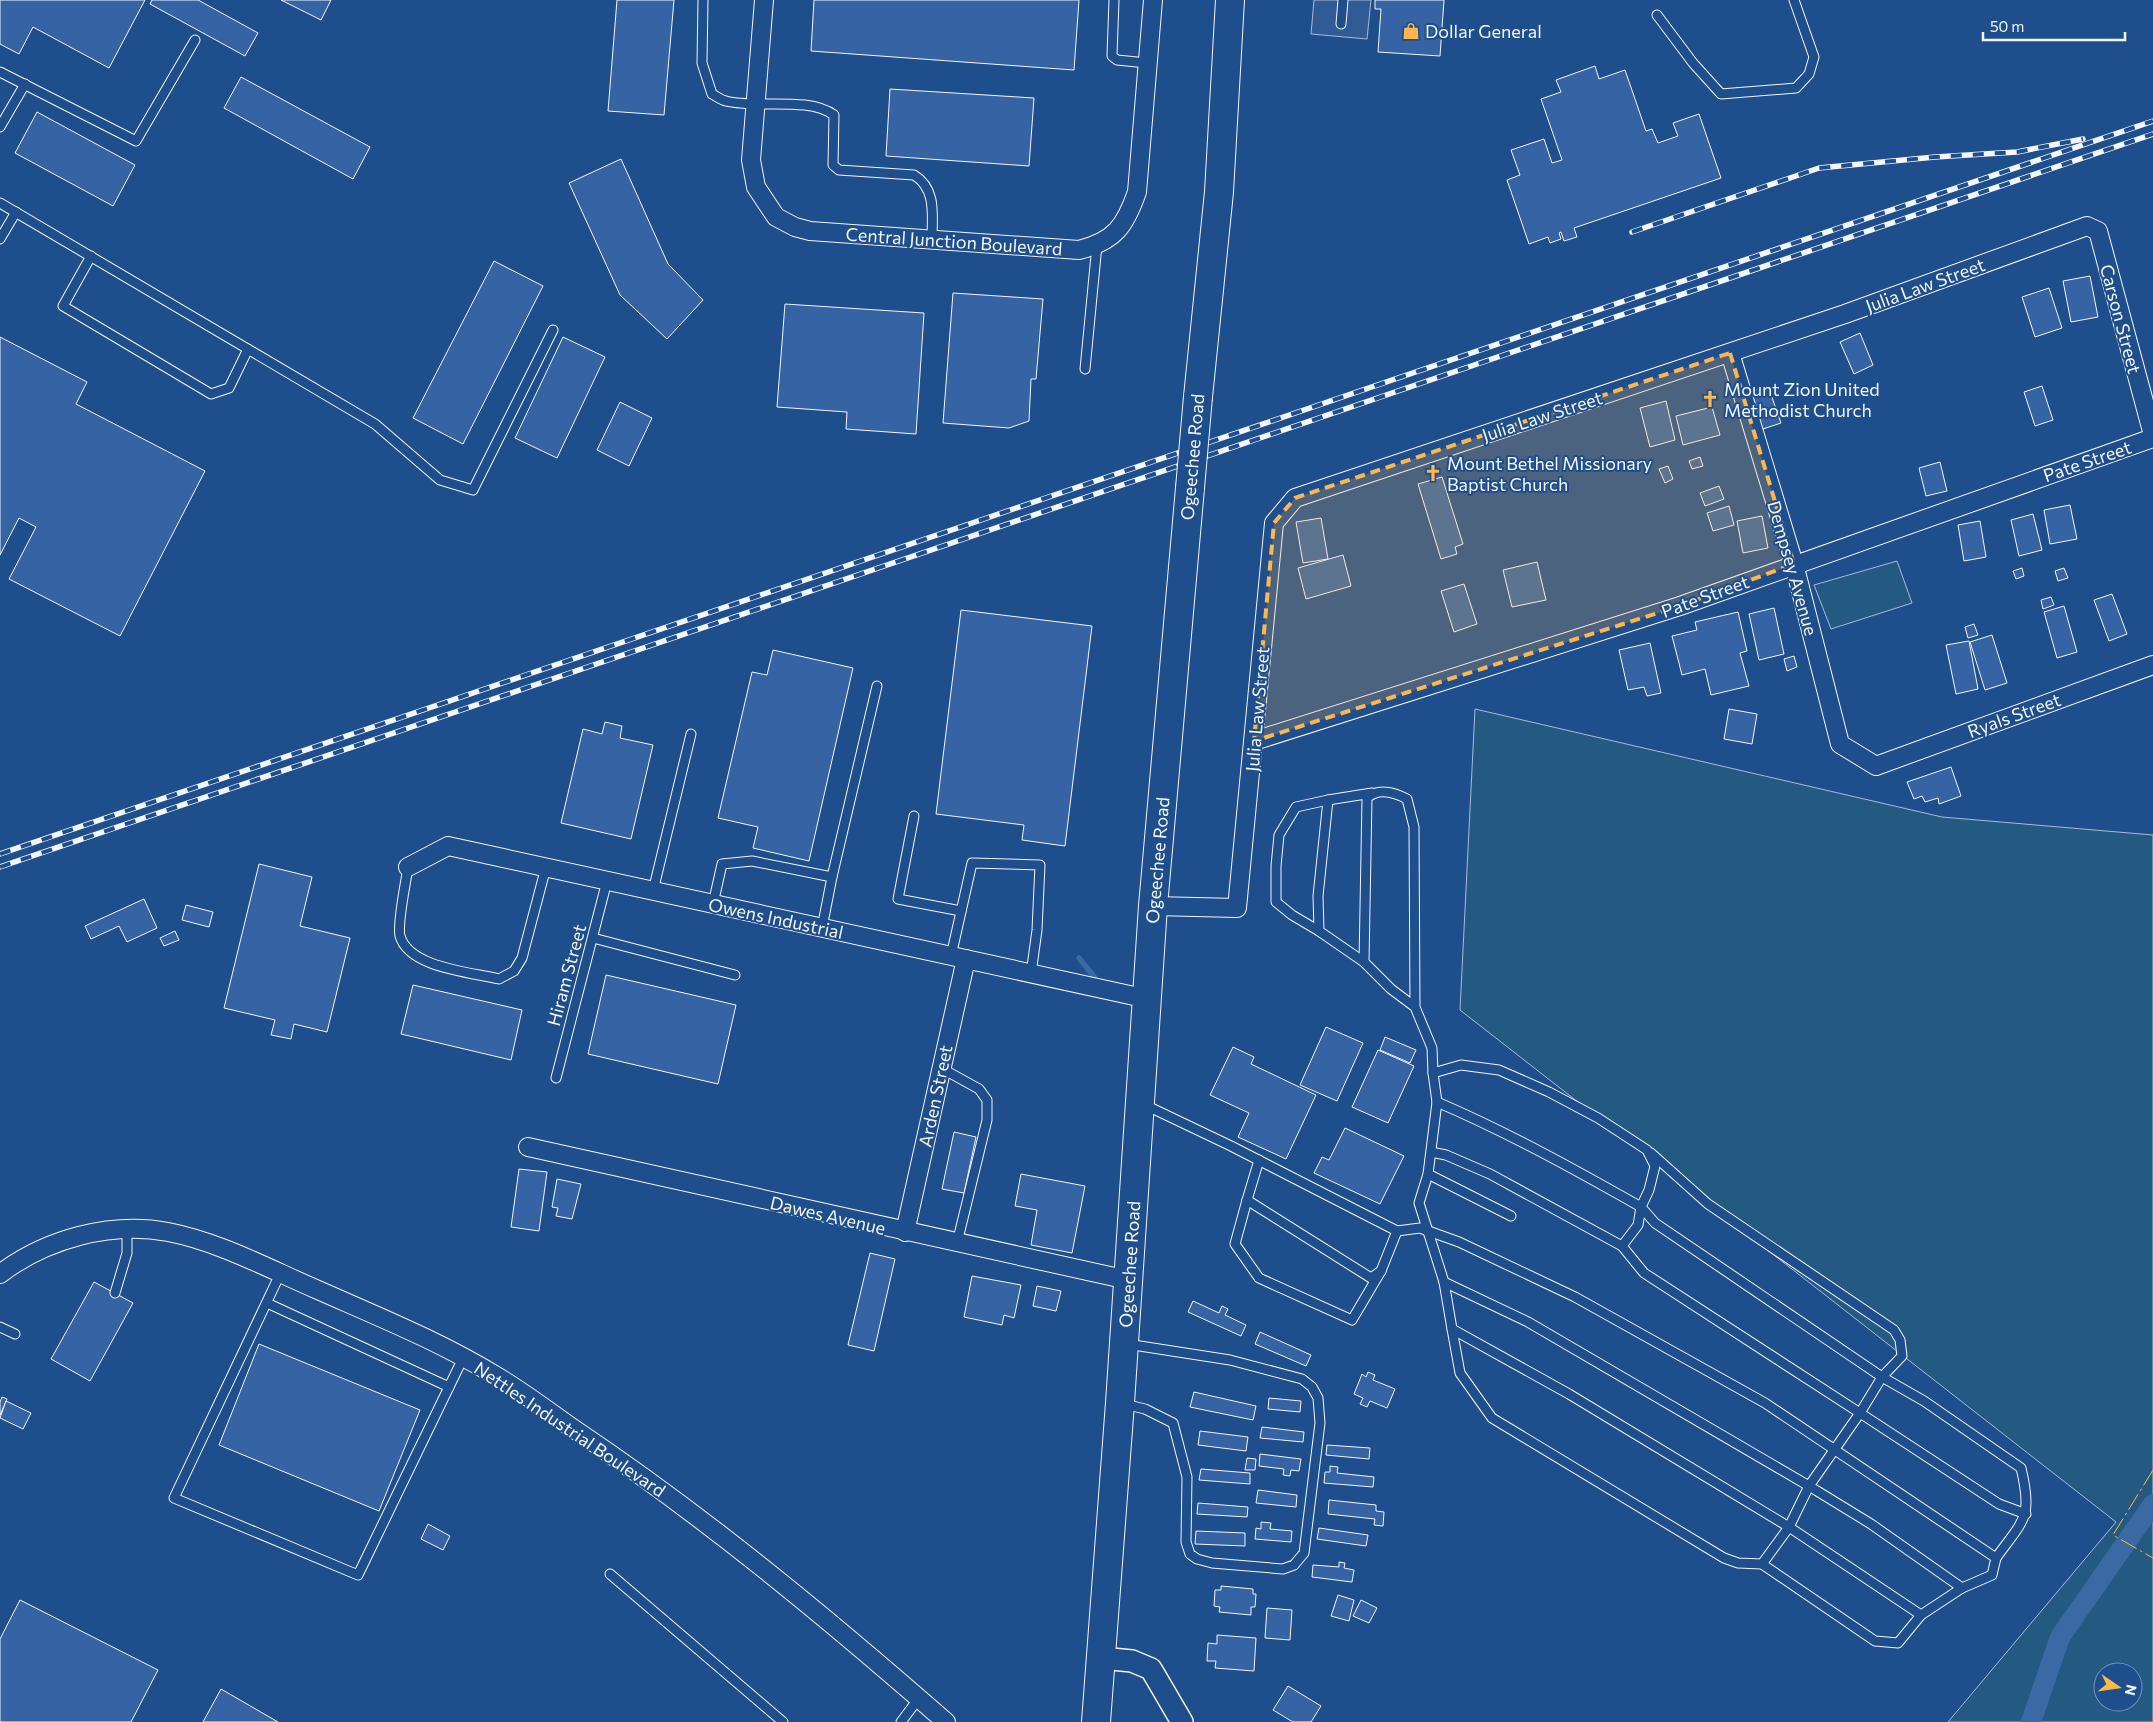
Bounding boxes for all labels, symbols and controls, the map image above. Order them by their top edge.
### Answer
scale bar [1983,10,2126,42]
text: 50 m [1990,17,2024,35]
place label: Dollar General [1425,20,1542,42]
shop icon: Dollar General [1401,21,1421,41]
street label: Central Junction Boulevard [845,222,1063,260]
street label: Julia Law Street [1862,253,1988,317]
street label: Carson Street [2096,262,2146,376]
place label: Mount Zion United Methodist Church [1724,378,1880,421]
street label: Julia Law Street [1479,386,1605,446]
church icon: Mount Zion United Methodist Church [1700,389,1720,409]
street label: Ogeechee Road [1176,393,1208,521]
street label: Pate Street [2040,436,2134,486]
place label: Mount Bethel Missionary Baptist Church [1447,452,1652,495]
church icon: Mount Bethel Missionary Baptist Church [1423,463,1443,483]
street label: Dempsey Avenue [1763,498,1823,638]
street label: Pate Street [1658,570,1752,622]
street label: Julia Law Street [1241,645,1273,773]
street label: Ryals Street [1964,688,2064,742]
street label: Ogeechee Road [1141,796,1174,924]
street label: Owens Industrial [707,893,845,943]
street label: Hiram Street [542,922,590,1028]
street label: Arden Street [913,1043,957,1149]
street label: Dawes Avenue [768,1191,888,1239]
street label: Ogeechee Road [1114,1200,1144,1328]
street label: Nettles Industrial Boulevard [470,1357,670,1501]
north arrow [2093,1662,2143,1712]
text: N [2122,1683,2141,1697]

